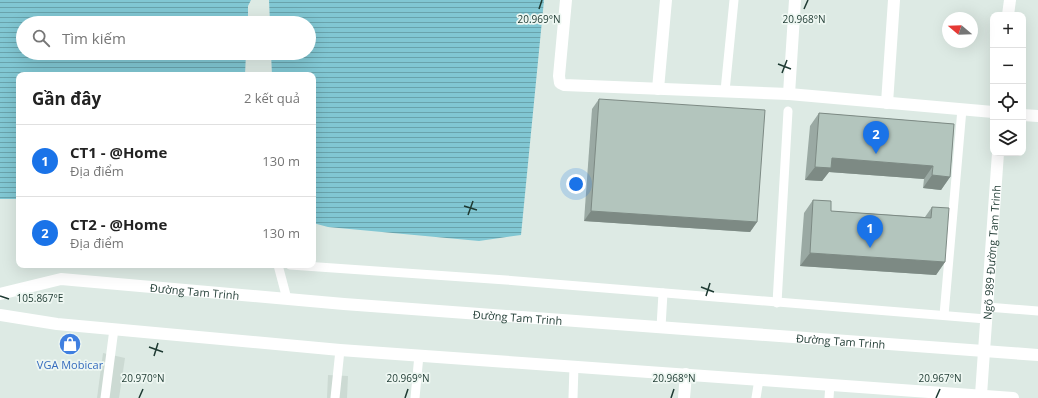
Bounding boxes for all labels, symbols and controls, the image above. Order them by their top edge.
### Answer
text: 20.969°N [517,12,561,26]
text: 20.968°N [782,12,826,26]
north arrow [942,12,978,48]
map controls [990,12,1026,156]
button: + [990,12,1026,48]
search box [16,16,316,60]
icon: search [30,27,52,49]
text: Tìm kiếm [62,28,126,48]
button: − [990,48,1026,84]
button: locate [990,84,1026,120]
text: Gần đây [32,87,101,110]
text: 2 kết quả [244,89,300,107]
button: layers [990,120,1026,156]
pin: 2 [863,121,889,154]
text: CT1 - @Home [70,142,167,162]
text: 1 [41,152,49,170]
text: 130 m [262,152,300,170]
text: Địa điểm [70,162,124,180]
your location [566,174,586,194]
street label: Ngõ 989 Đường Tam Trinh [979,184,1003,320]
text: CT2 - @Home [70,214,167,234]
pin: 1 [857,215,883,248]
text: 2 [41,224,49,242]
text: 130 m [262,224,300,242]
text: Địa điểm [70,234,124,252]
street label: Đường Tam Trinh [149,279,240,302]
text: 105.867°E [17,291,63,305]
street label: Đường Tam Trinh [472,306,563,328]
street label: Đường Tam Trinh [795,330,886,351]
shop icon: VGA Mobicar [57,331,83,357]
place label: VGA Mobicar [37,357,104,372]
text: 20.970°N [121,371,165,385]
text: 20.969°N [386,371,430,385]
text: 20.968°N [652,371,696,385]
text: 20.967°N [918,371,962,385]

